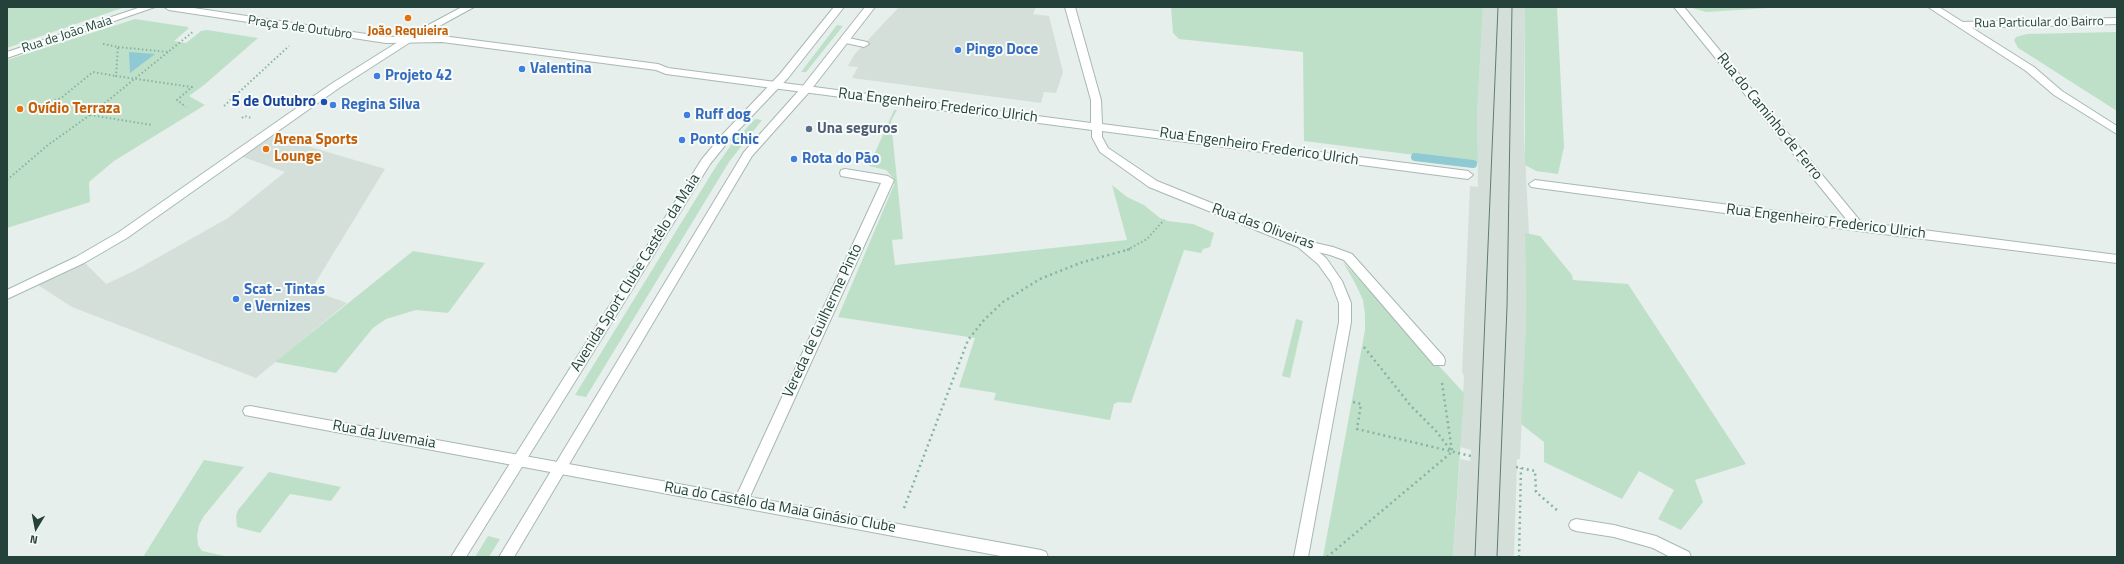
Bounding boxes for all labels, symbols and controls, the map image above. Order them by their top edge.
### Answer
street label: Rua de João Maia [20,13,114,57]
street label: Praça 5 de Outubro [247,13,353,43]
marker: João Requieira [403,13,413,23]
street label: Rua Particular do Bairro [1974,14,2104,32]
place label: João Requieira [368,24,448,40]
place label: Pingo Doce [966,41,1038,59]
marker: Pingo Doce [953,45,963,55]
street label: Rua do Caminho de Ferro [1712,50,1826,184]
place label: Valentina [530,60,592,78]
marker: Valentina [517,64,527,74]
place label: Projeto 42 [385,67,452,85]
marker: Projeto 42 [372,71,382,81]
street label: Rua Engenheiro Frederico Ulrich [837,85,1039,127]
place label: 5 de Outubro [232,93,316,111]
place label: Regina Silva [341,96,420,114]
marker: 5 de Outubro [319,97,329,107]
place label: Ovídio Terraza [28,100,120,118]
marker: Regina Silva [328,100,338,110]
marker: Ovídio Terraza [15,104,25,114]
place label: Ruff dog [695,106,751,124]
marker: Ruff dog [682,110,692,120]
place label: Una seguros [817,120,898,138]
marker: Una seguros [804,124,814,134]
street label: Rua Engenheiro Frederico Ulrich [1158,124,1360,170]
place label: Arena Sports Lounge [274,131,358,166]
place label: Ponto Chic [690,131,759,149]
marker: Ponto Chic [677,135,687,145]
marker: Arena Sports Lounge [261,144,271,154]
place label: Rota do Pão [802,150,880,168]
marker: Rota do Pão [789,154,799,164]
street label: Avenida Sport Clube Castêlo da Maia [568,171,704,375]
street label: Rua das Oliveiras [1209,200,1317,254]
street label: Rua Engenheiro Frederico Ulrich [1725,201,1927,243]
street label: Vereda de Guilherme Pinto [779,241,867,401]
place label: Scat - Tintas e Vernizes [244,281,325,316]
marker: Scat - Tintas e Vernizes [231,294,241,304]
street label: Rua da Juvemaia [331,417,437,453]
street label: Rua do Castêlo da Maia Ginásio Clube [663,479,897,537]
north arrow [16,508,56,548]
text: N [29,531,39,548]

